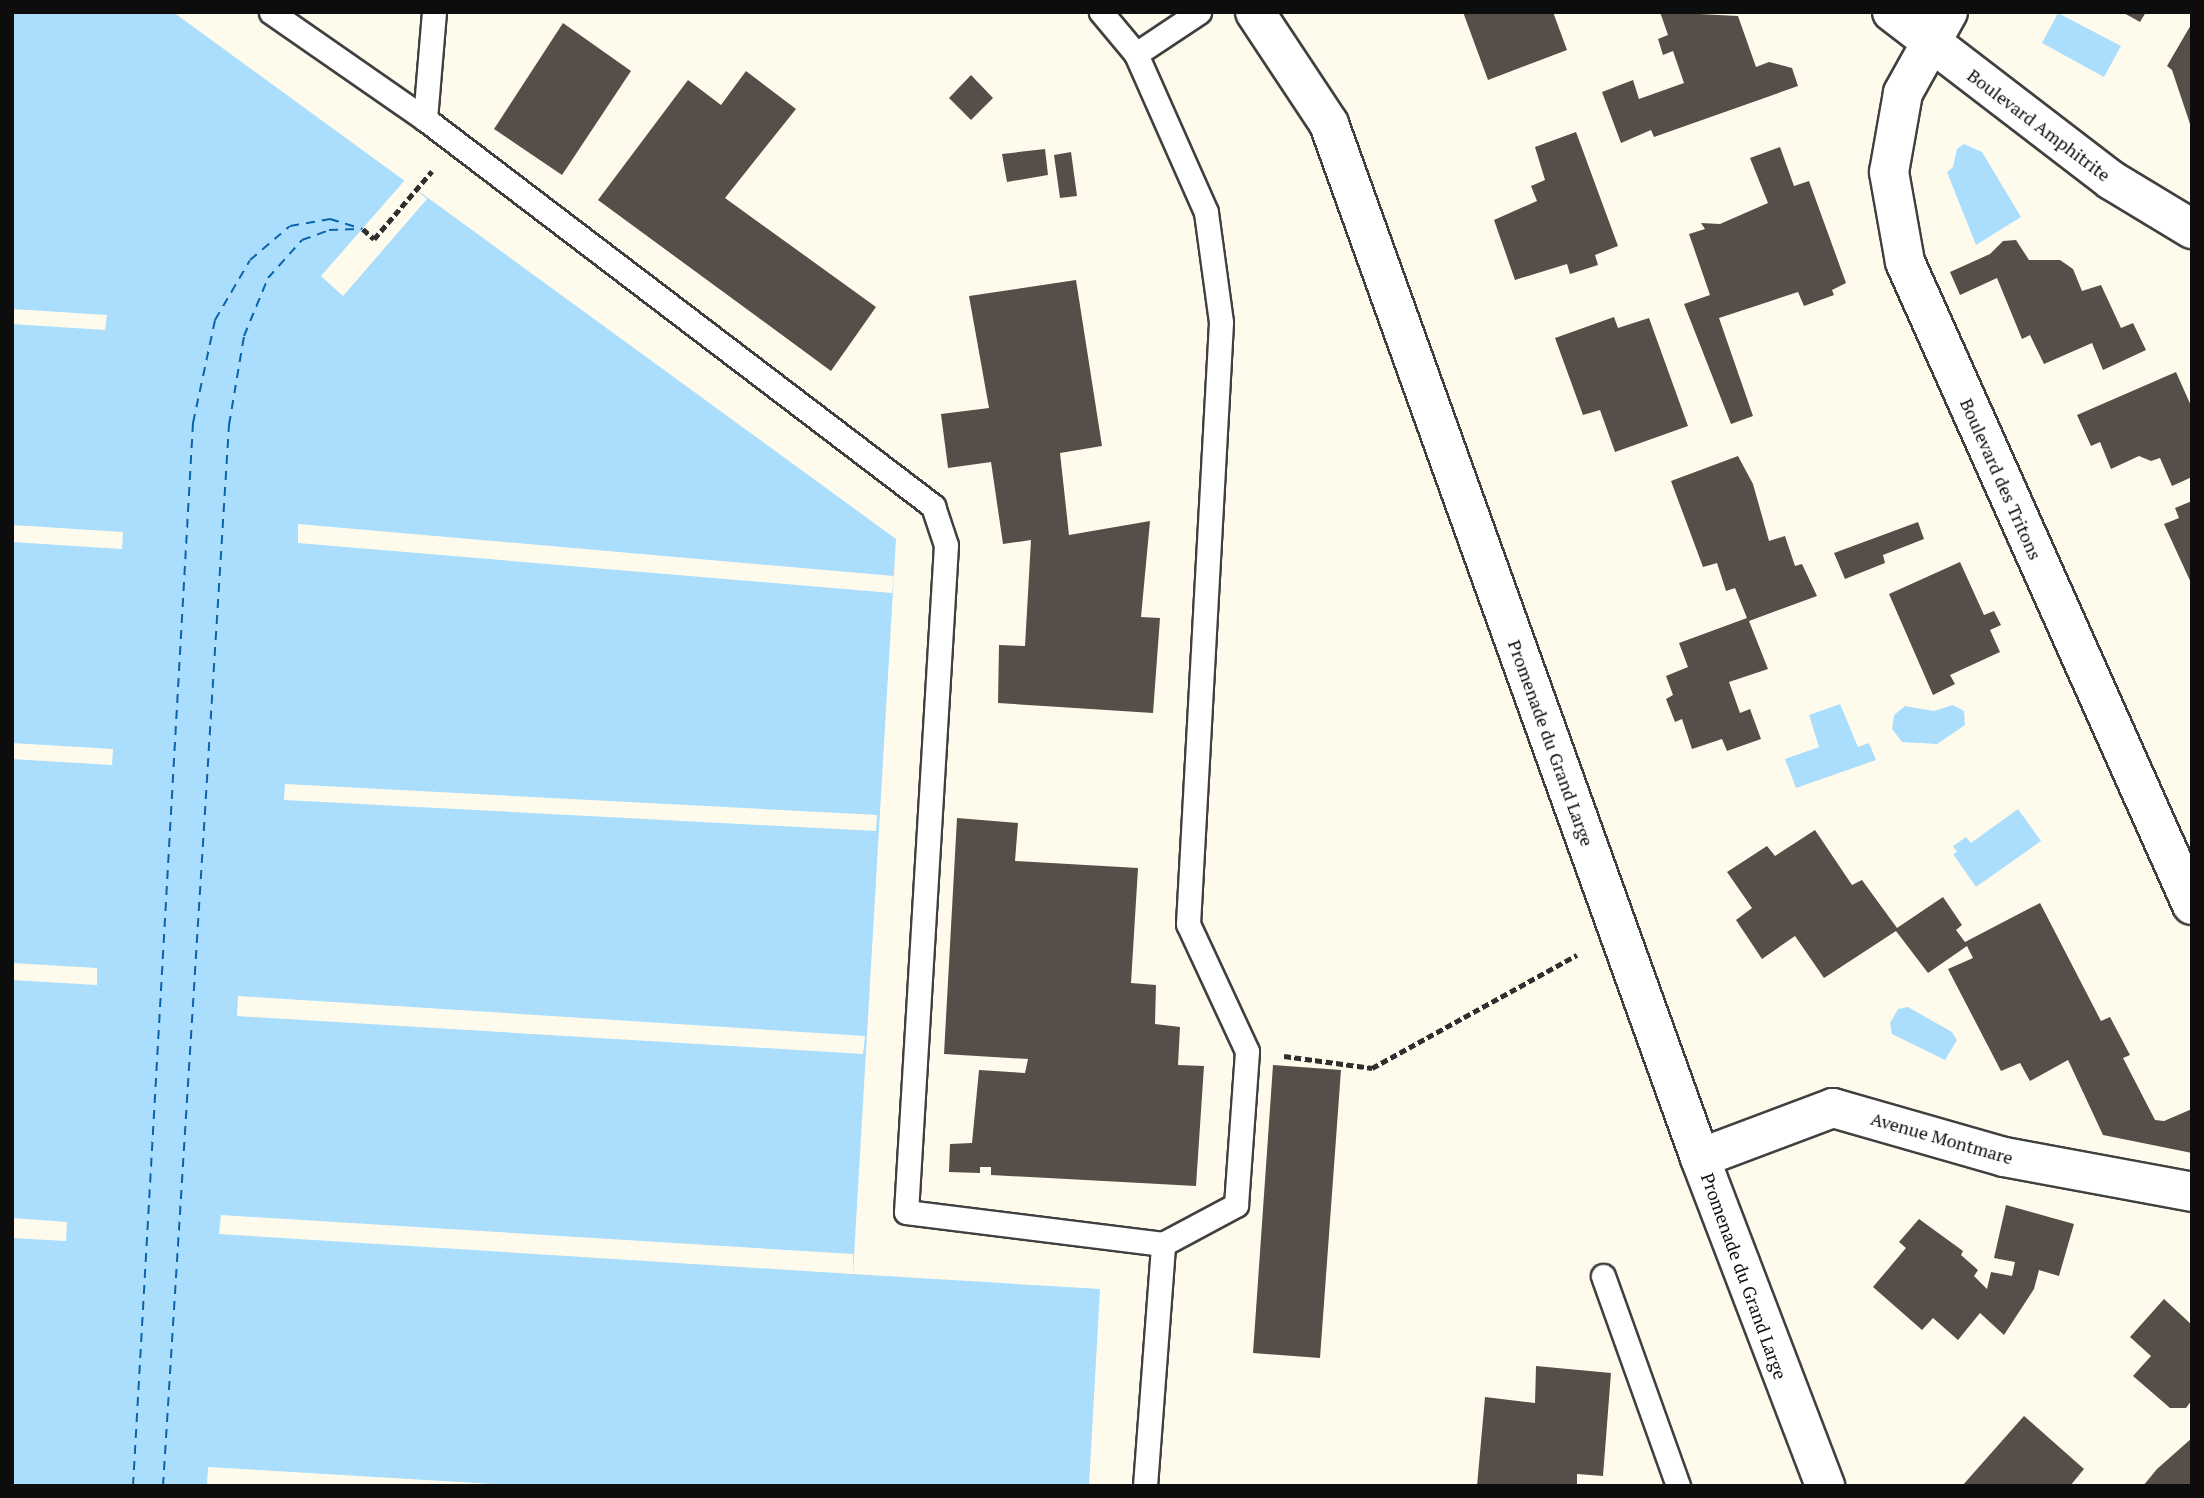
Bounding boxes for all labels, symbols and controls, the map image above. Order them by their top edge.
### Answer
street label: Boulevard Amphitrite [1963,64,2115,186]
street label: Boulevard des Tritons [1956,395,2046,563]
street label: Promenade du Grand Large [1504,637,1598,849]
street label: Avenue Montmare [1868,1107,2016,1169]
street label: Promenade du Grand Large [1697,1170,1791,1382]

